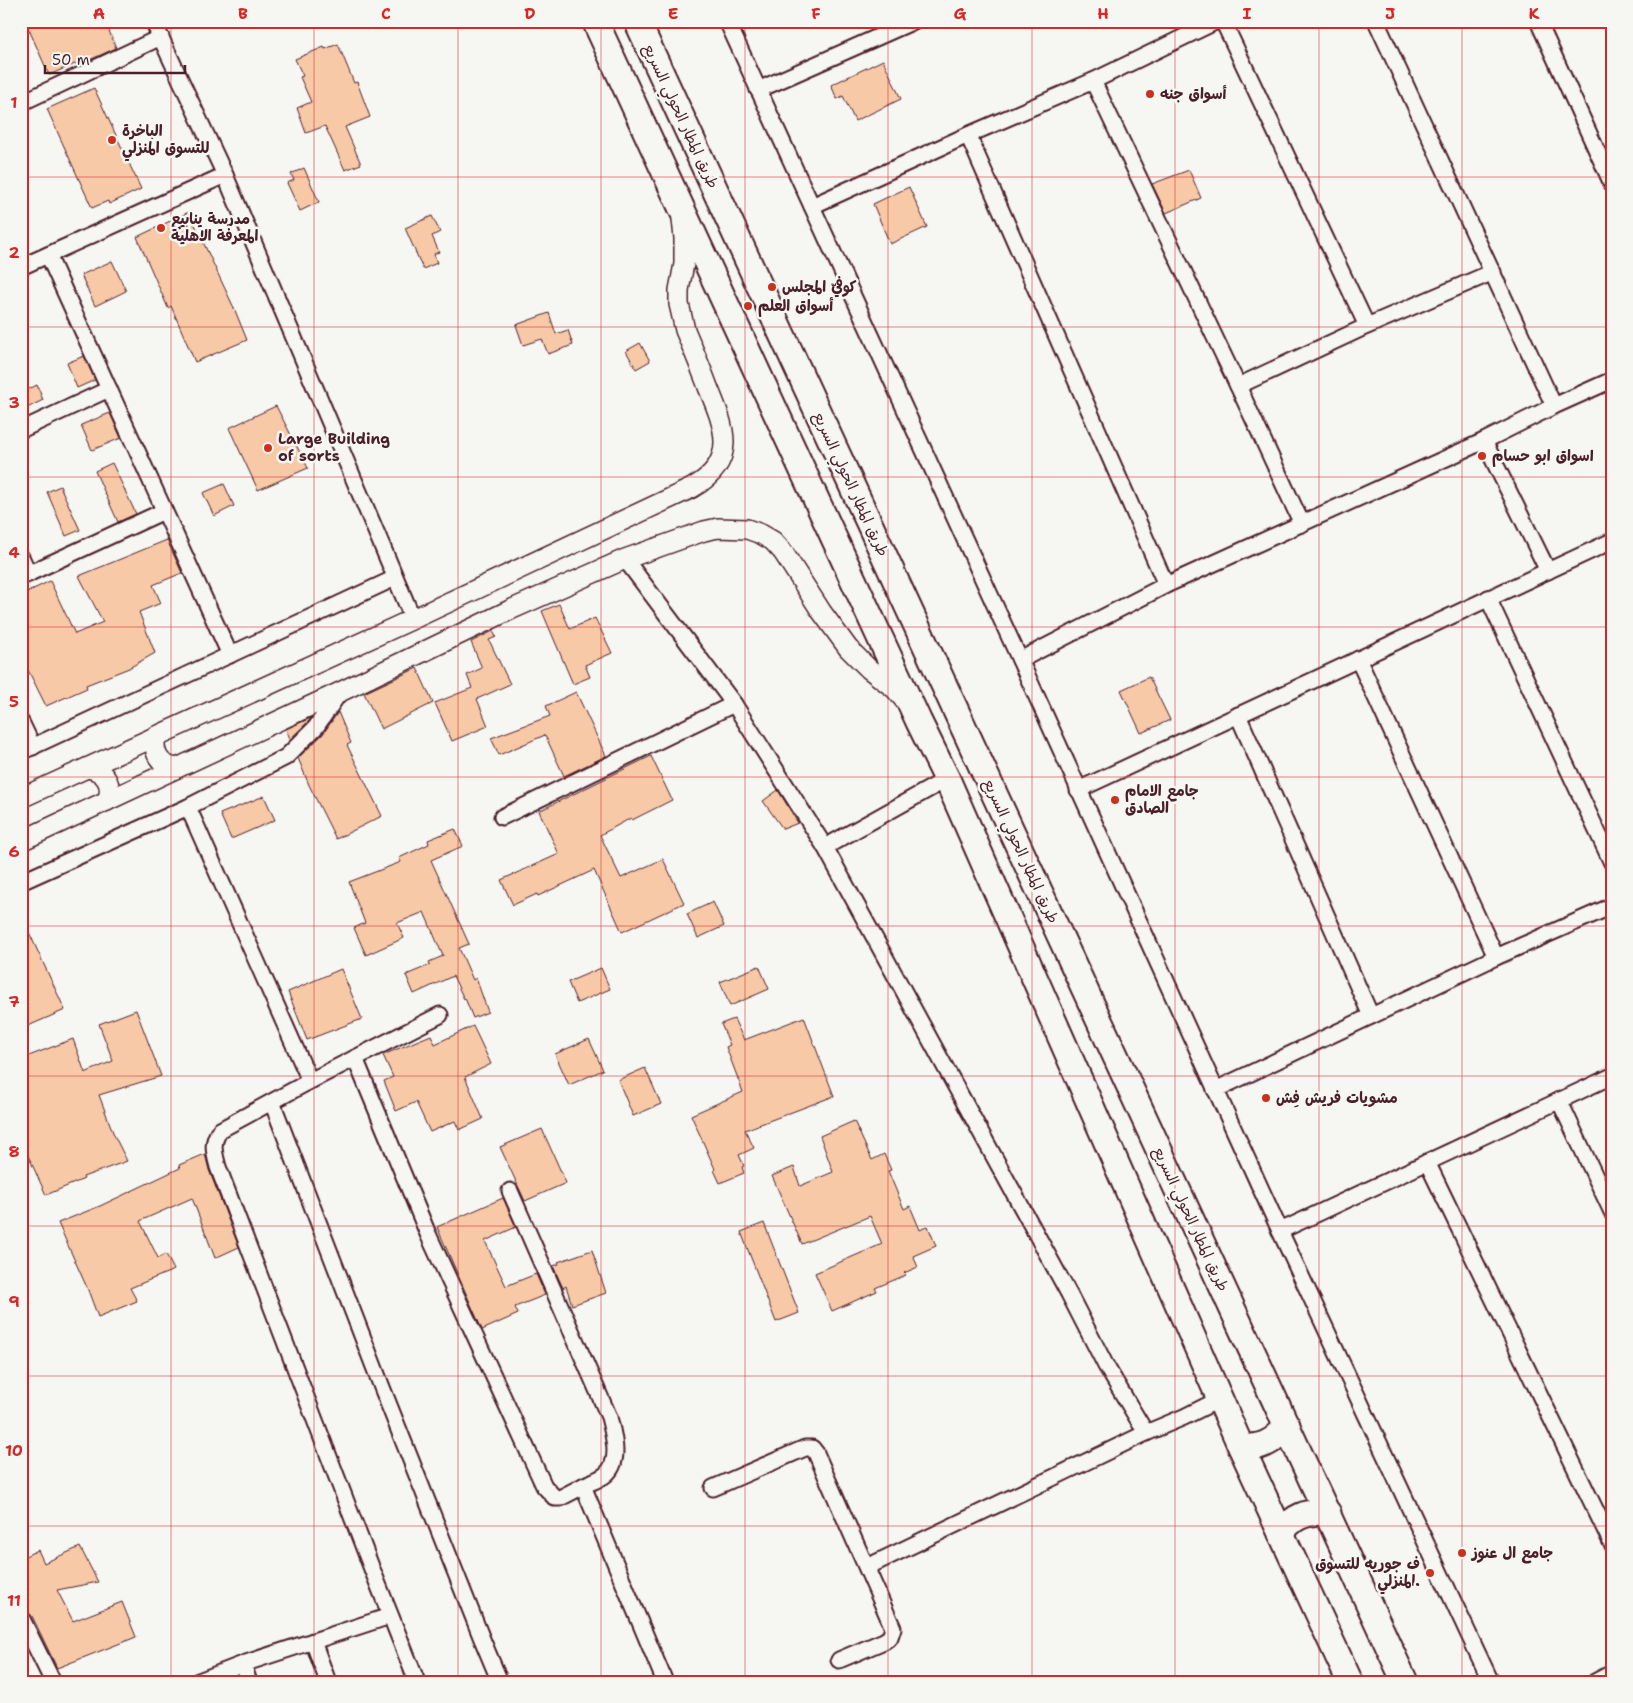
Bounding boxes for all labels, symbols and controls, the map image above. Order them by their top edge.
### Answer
text: A [93,3,105,24]
text: B [238,3,248,24]
text: C [381,3,391,24]
text: D [524,3,536,24]
text: E [668,3,678,24]
text: F [811,3,821,24]
text: G [954,3,967,24]
text: H [1097,3,1109,24]
text: I [1243,3,1252,24]
text: J [1385,3,1395,24]
text: K [1529,3,1540,24]
street label: طريق المطار الحولي السريع [636,40,723,193]
scale bar [45,42,185,74]
text: 50 m [52,50,90,70]
place label: أسواق جنه [1160,84,1227,104]
marker: أسواق جنه [1144,88,1156,100]
text: 1 [10,92,18,113]
place label: الباخرة للتسوق المنزلي [122,121,209,162]
marker: الباخرة للتسوق المنزلي [106,134,118,146]
place label: مدرسة ينابيع المعرفة الاهلية [171,209,258,246]
marker: مدرسة ينابيع المعرفة الاهلية [155,222,167,234]
text: 2 [8,242,20,263]
place label: كوفيّ المجلس [782,276,857,298]
marker: كوفيّ المجلس [766,281,778,293]
place label: أسواق العلم [758,296,834,317]
marker: أسواق العلم [742,300,754,312]
text: 3 [8,392,20,413]
street label: طريق المطار الحولي السريع [806,408,893,561]
place label: Large Building of sorts [278,429,390,466]
marker: Large Building of sorts [262,442,274,454]
place label: اسواق ابو حسام [1492,446,1594,467]
marker: اسواق ابو حسام [1476,450,1488,462]
text: 4 [8,542,20,563]
text: 5 [9,691,19,712]
street label: طريق المطار الحولي السريع [976,775,1063,928]
place label: جامع الامام الصادق [1125,781,1199,818]
marker: جامع الامام الصادق [1109,794,1121,806]
text: 6 [8,841,20,862]
text: 7 [8,991,20,1012]
place label: مشويات فريش فِش [1276,1088,1398,1108]
marker: مشويات فريش فِش [1260,1092,1272,1104]
text: 8 [8,1141,20,1162]
street label: طريق المطار الحولي السريع [1146,1143,1233,1296]
text: 9 [8,1291,20,1312]
text: 10 [5,1440,23,1461]
place label: جامع ال عنوز [1470,1543,1553,1564]
marker: جامع ال عنوز [1456,1547,1468,1559]
place label: ف جوريه للتسوق المنزلي. [1315,1554,1420,1595]
marker: ف جوريه للتسوق المنزلي. [1424,1567,1436,1579]
text: 11 [7,1590,21,1611]

